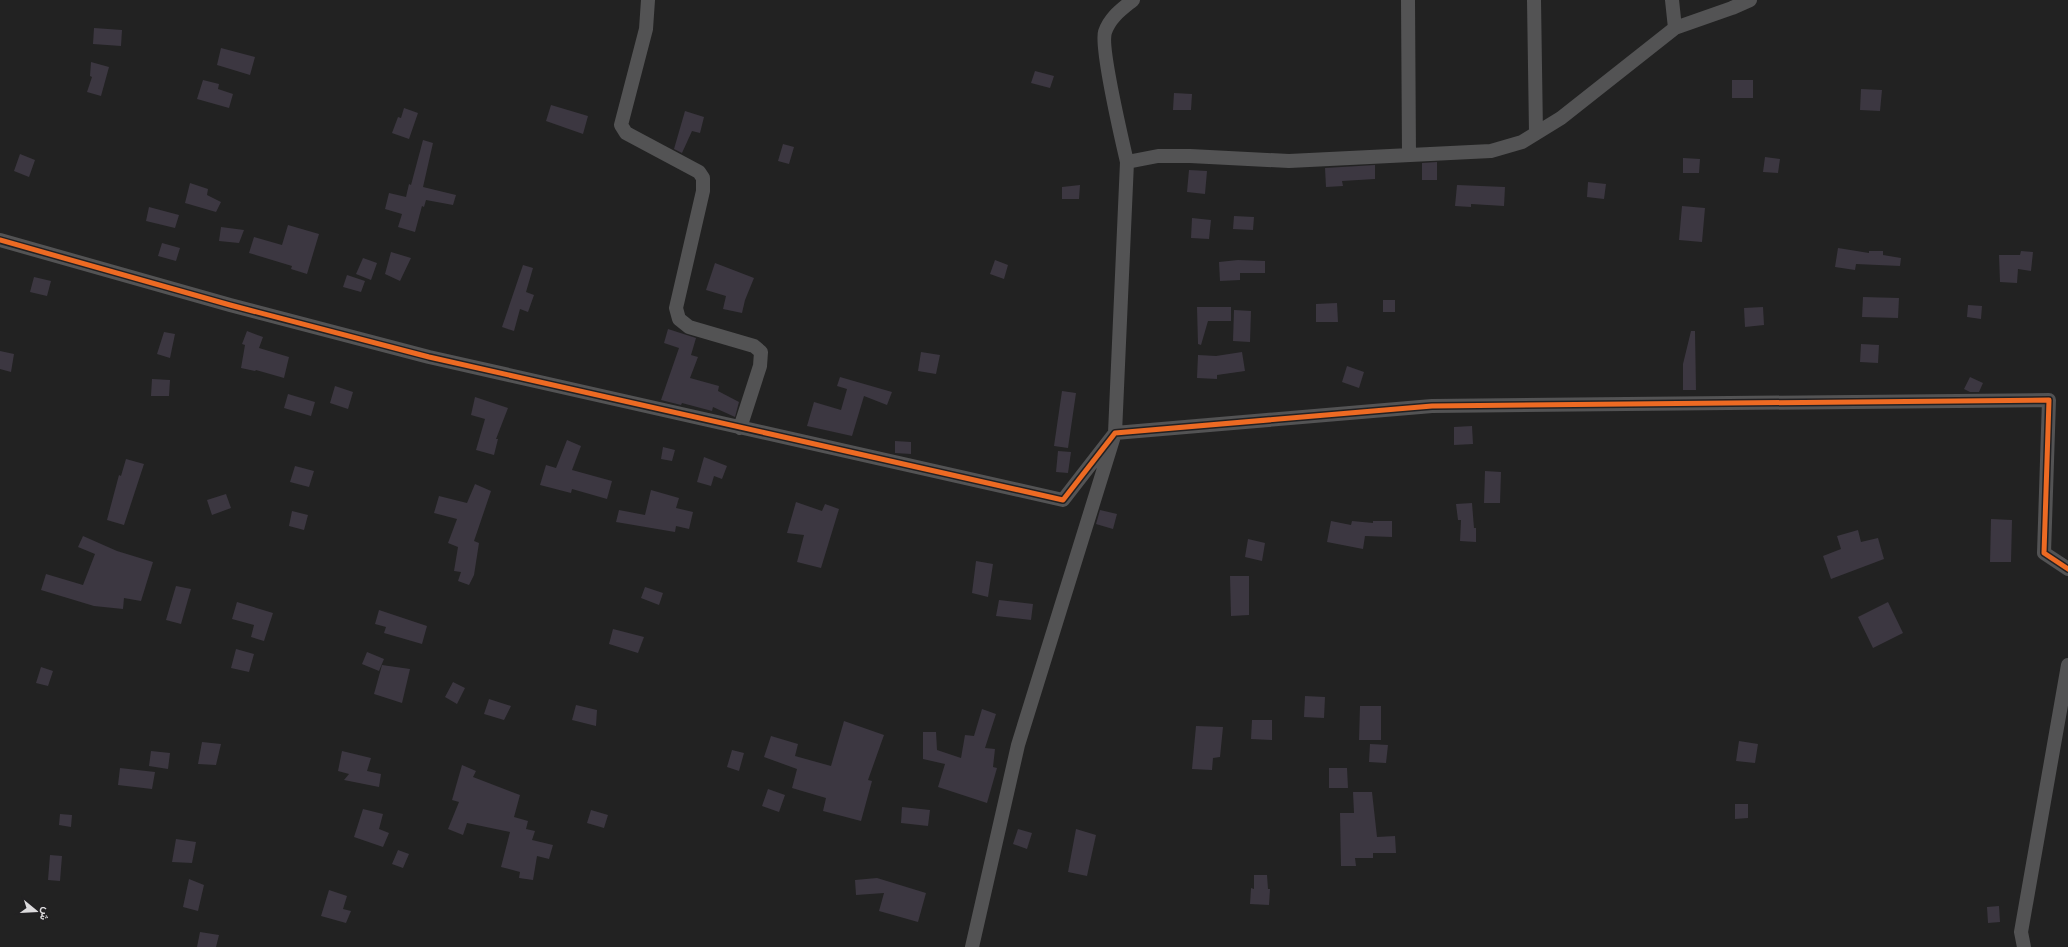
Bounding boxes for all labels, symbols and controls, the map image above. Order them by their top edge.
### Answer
north arrow [16,891,56,931]
text: ش [37,906,53,922]

